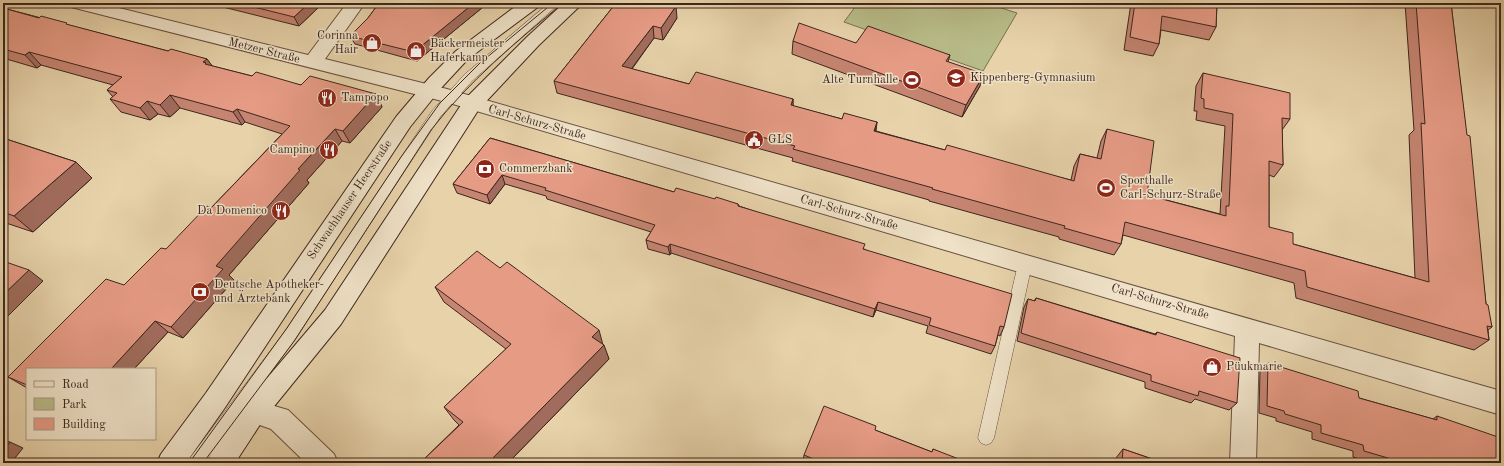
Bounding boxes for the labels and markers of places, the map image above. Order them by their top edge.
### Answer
place label: Corinna Hair [317,30,358,56]
shop icon: Corinna Hair [361,32,383,54]
place label: Bäckermeister Haferkamp [430,38,504,64]
shop icon: Bäckermeister Haferkamp [405,40,427,62]
school or university icon: Kippenberg-Gymnasium [945,67,967,89]
sports icon: Alte Turnhalle [901,69,923,91]
place label: Kippenberg-Gymnasium [970,72,1096,84]
place label: Alte Turnhalle [822,74,898,86]
restaurant icon: Tampopo [316,87,338,109]
place label: Tampopo [341,92,389,104]
public building icon: GLS [743,129,765,151]
place label: GLS [768,134,792,146]
restaurant icon: Campino [318,139,340,161]
place label: Campino [270,144,315,156]
bank icon: Commerzbank [474,158,496,180]
place label: Commerzbank [499,163,573,175]
place label: Sporthalle Carl-Schurz-Straße [1120,175,1222,201]
sports icon: Sporthalle Carl-Schurz-Straße [1095,177,1117,199]
restaurant icon: Da Domenico [270,200,292,222]
place label: Da Domenico [197,205,267,217]
place label: Deutsche Apotheker- und Ärztebank [214,279,324,305]
bank icon: Deutsche Apotheker- und Ärztebank [189,281,211,303]
shop icon: Püukmarie [1201,356,1223,378]
place label: Püukmarie [1226,361,1283,373]

